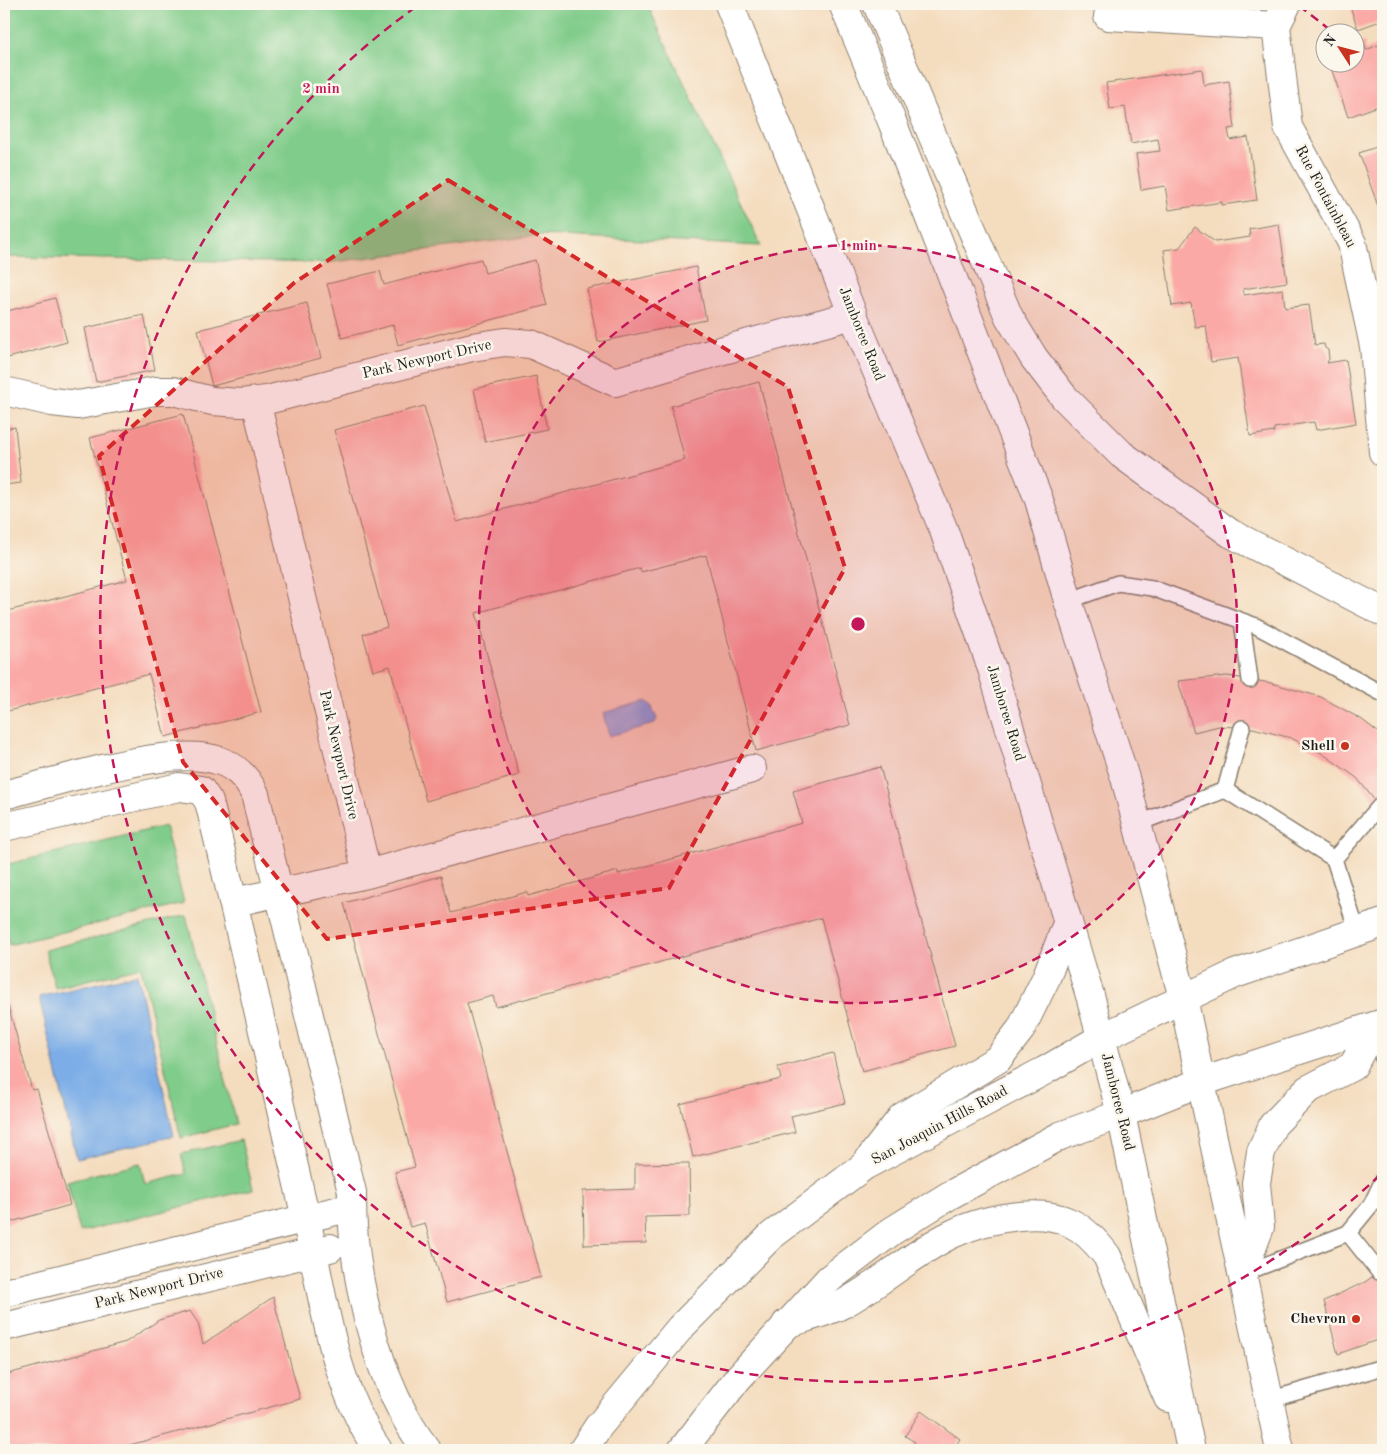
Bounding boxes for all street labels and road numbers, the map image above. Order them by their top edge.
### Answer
street label: Rue Fontainbleau [1292,143,1358,251]
street label: Jamboree Road [835,285,887,383]
street label: Park Newport Drive [361,338,493,382]
street label: Jamboree Road [983,663,1027,763]
street label: Park Newport Drive [316,689,360,821]
street label: Jamboree Road [1098,1052,1136,1153]
street label: San Joaquin Hills Road [869,1084,1011,1168]
street label: Park Newport Drive [93,1266,225,1312]

